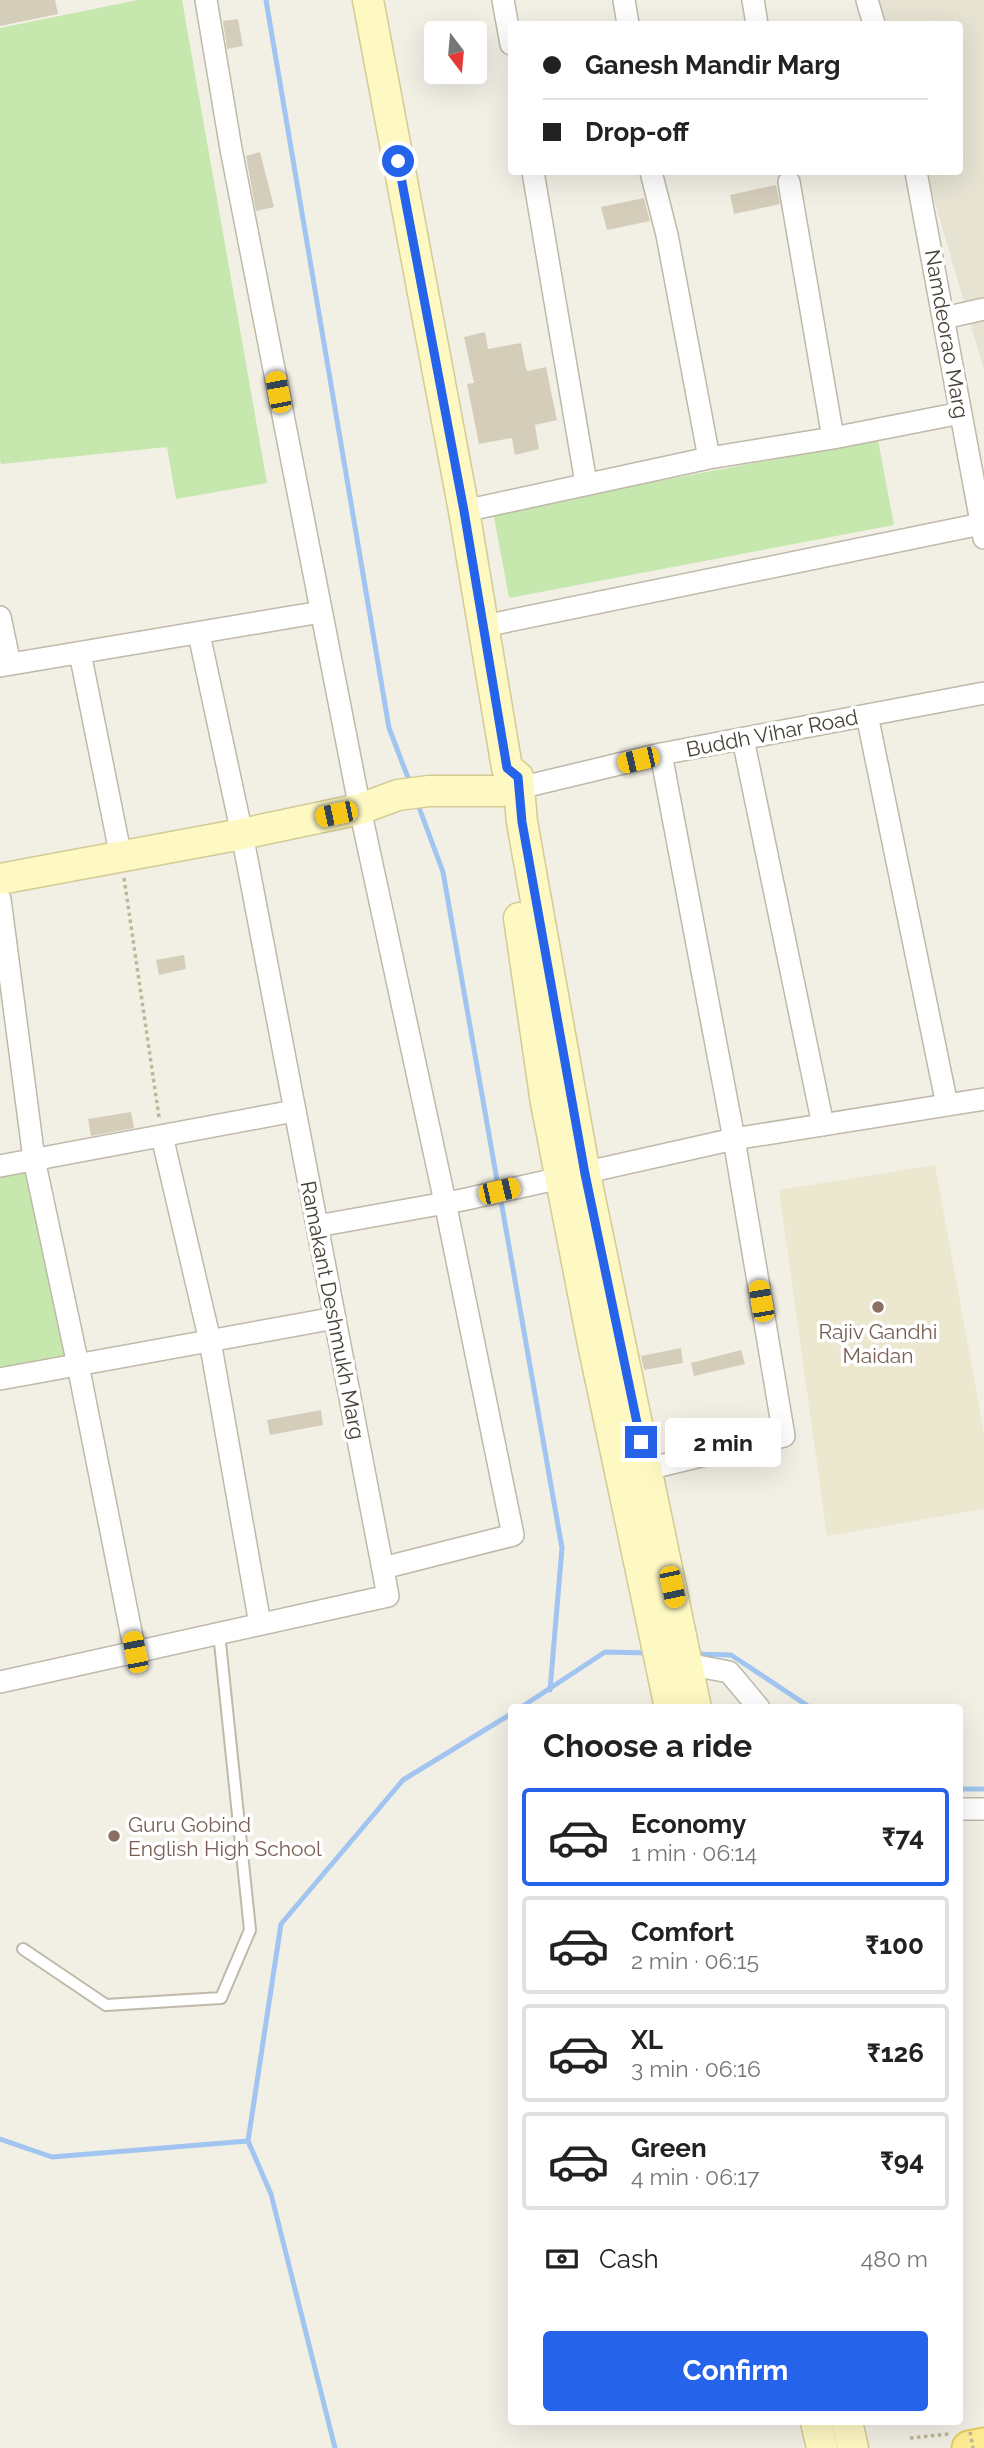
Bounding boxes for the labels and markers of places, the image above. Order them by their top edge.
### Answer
marker: Rajiv Gandhi Maidan [870,1299,886,1315]
place label: Rajiv Gandhi Maidan [819,1319,937,1368]
place label: Guru Gobind English High School [128,1812,322,1861]
marker: Guru Gobind English High School [106,1828,122,1844]

